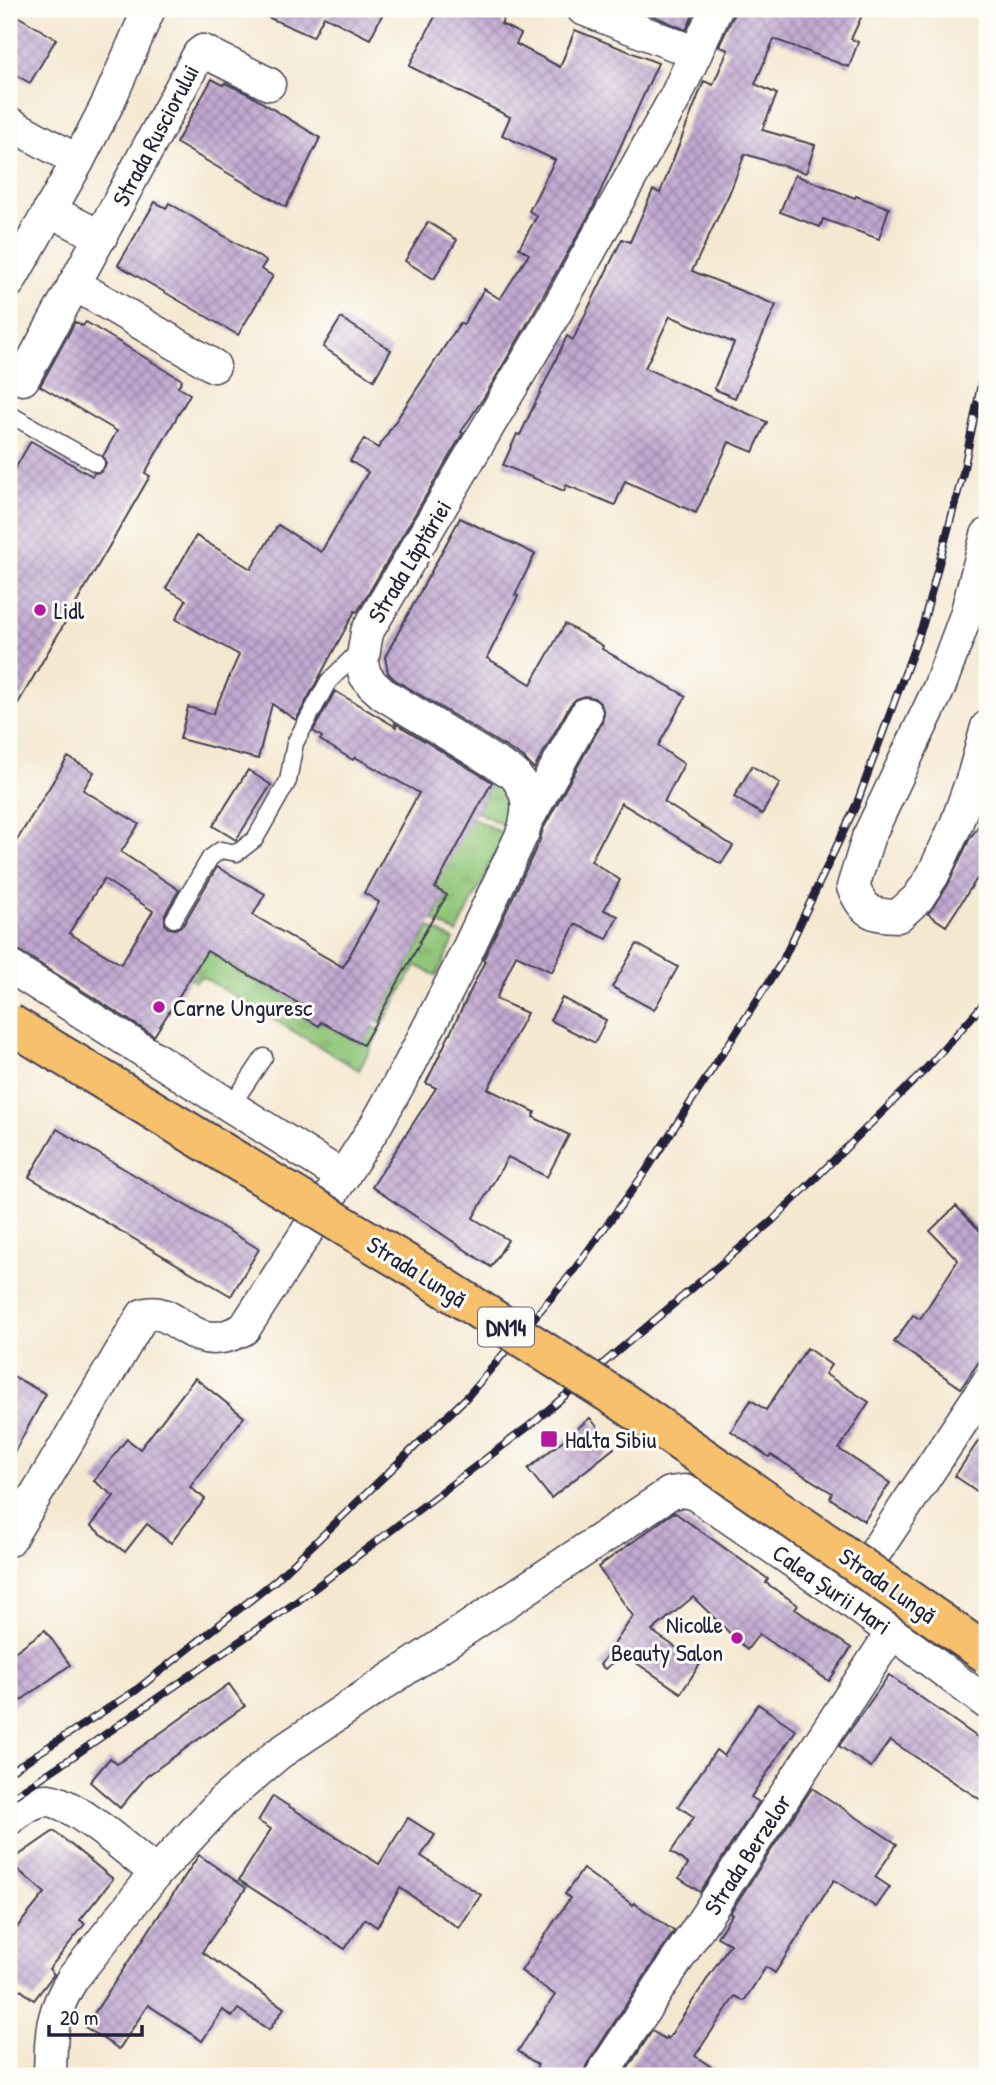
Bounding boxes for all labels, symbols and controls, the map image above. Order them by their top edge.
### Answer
street label: Strada Rusciorului [104,58,206,212]
street label: Strada Lăptăriei [360,494,458,628]
place label: Lidl [54,594,85,626]
marker: Lidl [32,602,48,618]
place label: Carne Unguresc [173,991,313,1023]
marker: Carne Unguresc [151,999,167,1015]
street label: Strada Lungă [361,1228,473,1314]
road number: DN14 [478,1308,534,1346]
place label: Halta Sibiu [565,1423,657,1455]
marker: Halta Sibiu [539,1429,559,1449]
street label: Calea Șurii Mari [766,1536,898,1642]
street label: Strada Lungă [833,1540,943,1630]
place label: Nicolle Beauty Salon [611,1608,723,1668]
marker: Nicolle Beauty Salon [729,1630,745,1646]
street label: Strada Berzelor [696,1787,798,1921]
scale bar [49,1994,142,2038]
text: 20 m [60,2003,98,2032]

